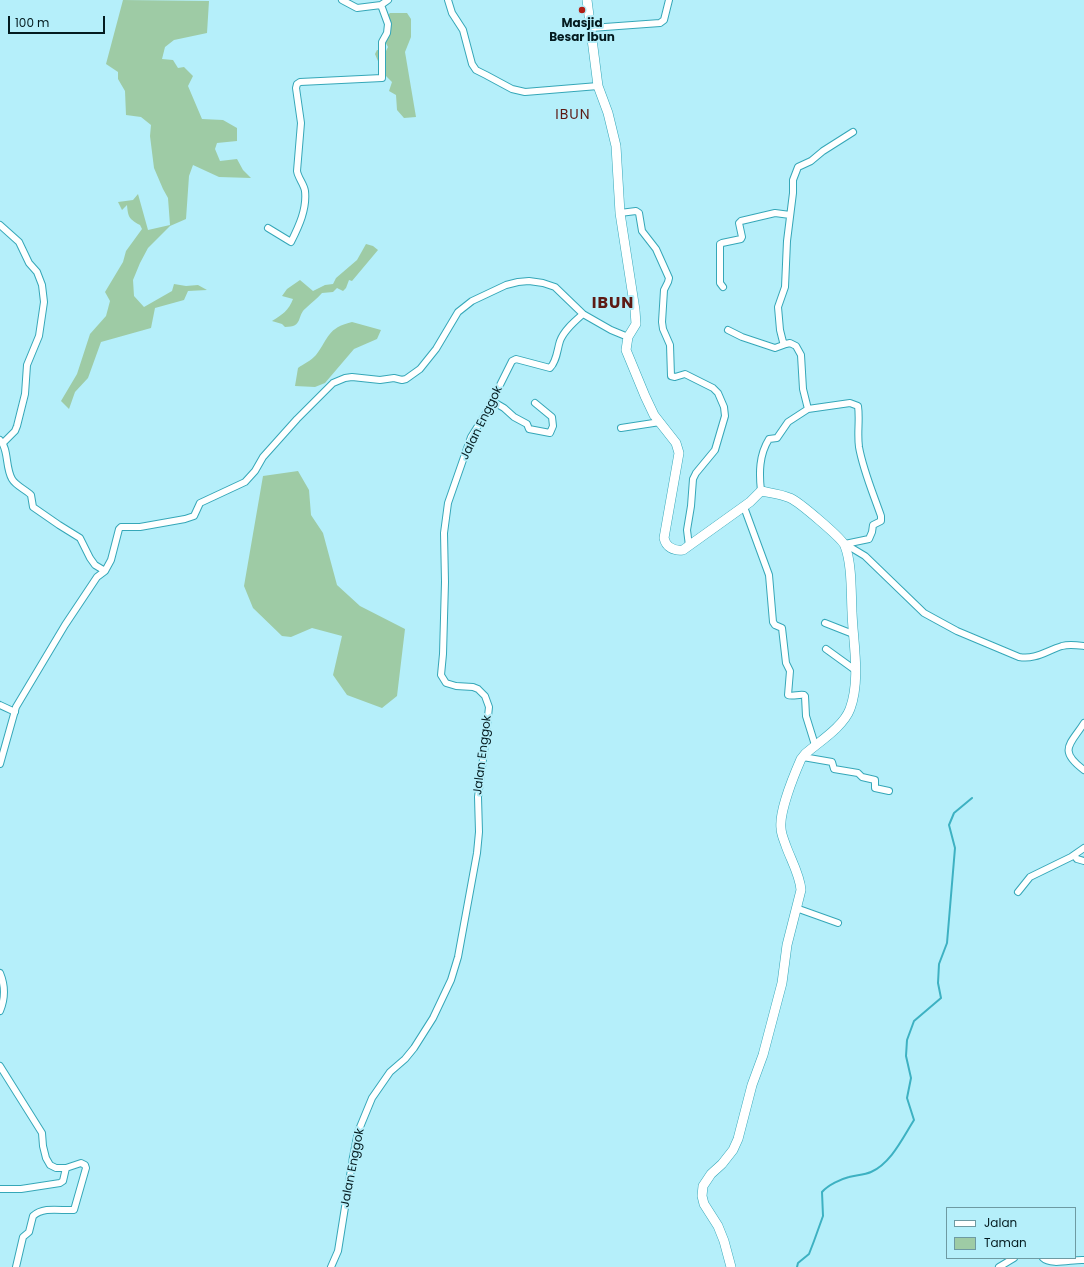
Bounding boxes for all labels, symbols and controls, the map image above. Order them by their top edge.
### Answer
marker: Masjid Besar Ibun [577,5,587,15]
scale bar [10,8,107,34]
text: 100 m [15,14,49,31]
place label: Masjid Besar Ibun [549,17,615,45]
district label: IBUN [555,107,591,123]
district label: IBUN [592,294,634,314]
street label: Jalan Enggok [458,384,506,462]
street label: Jalan Enggok [471,714,495,796]
street label: Jalan Enggok [338,1127,368,1209]
legend [946,1207,1076,1259]
text: Jalan [984,1214,1017,1231]
text: Taman [984,1234,1027,1251]

